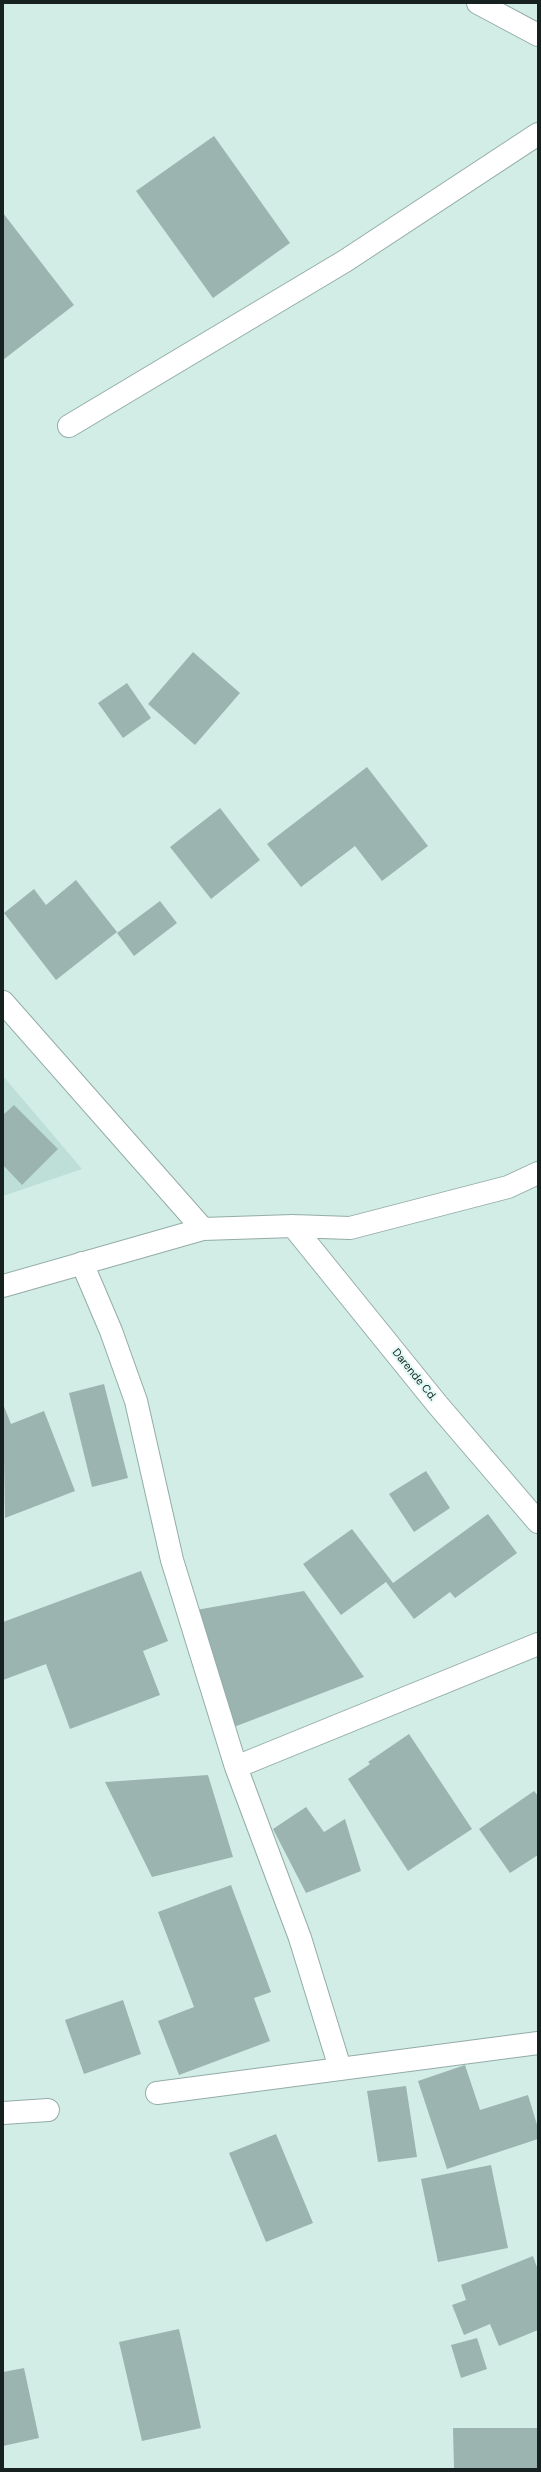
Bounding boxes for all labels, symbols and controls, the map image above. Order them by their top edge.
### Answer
street label: Darende Cd. [389,1346,439,1404]

